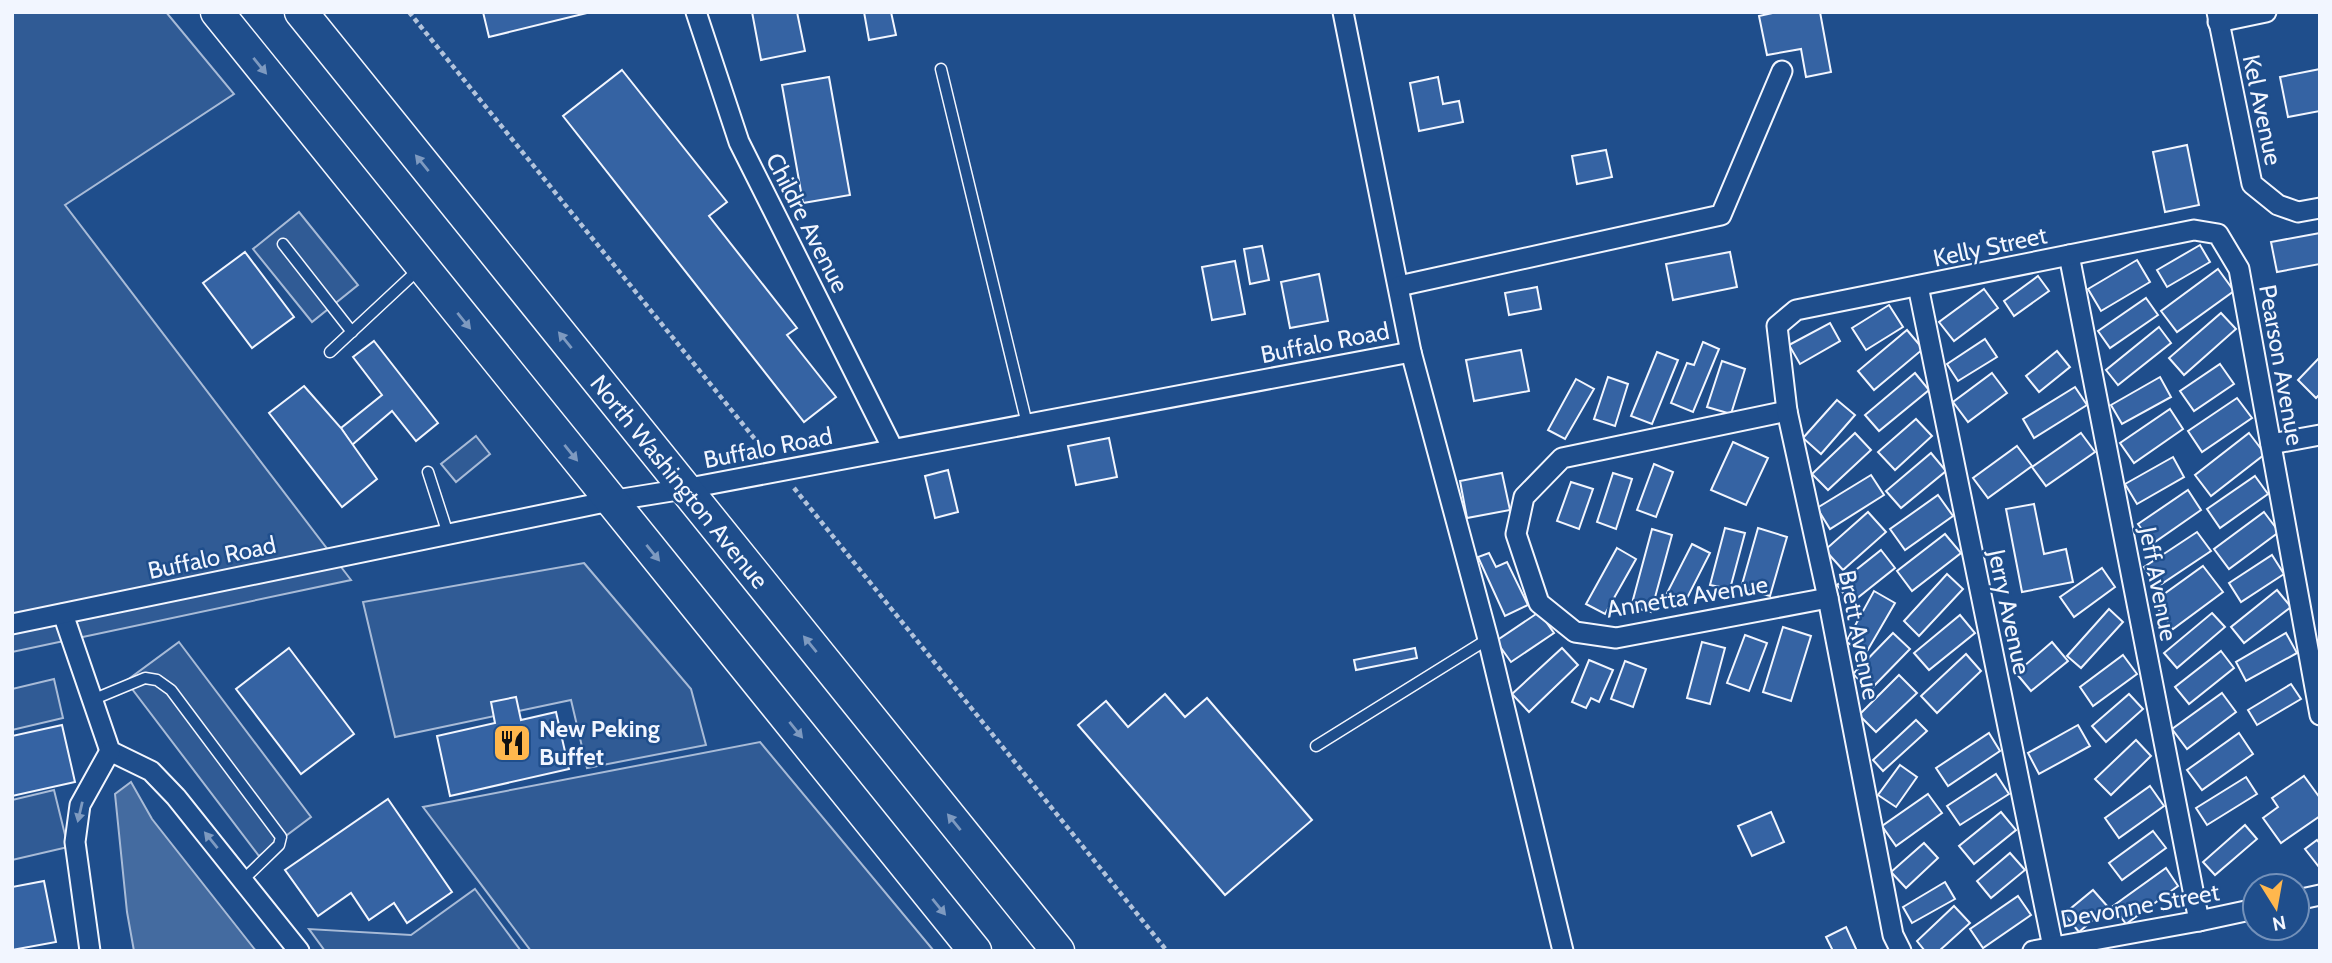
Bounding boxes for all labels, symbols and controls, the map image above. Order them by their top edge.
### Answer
street label: Kel Avenue [2237,52,2288,168]
one-way arrow [252,57,267,74]
street label: Childre Avenue [760,148,855,297]
one-way arrow [415,154,430,172]
street label: Kelly Street [1930,220,2049,273]
street label: Pearson Avenue [2253,282,2310,448]
one-way arrow [456,312,471,329]
street label: Buffalo Road [1258,316,1392,369]
one-way arrow [557,332,572,350]
street label: North Washington Avenue [584,369,775,594]
street label: Buffalo Road [701,421,835,474]
one-way arrow [563,444,578,461]
street label: Jeff Avenue [2133,523,2184,643]
street label: Buffalo Road [145,530,279,585]
one-way arrow [645,544,660,562]
street label: Jerry Avenue [1982,546,2037,677]
street label: Brett Avenue [1833,568,1886,702]
street label: Annetta Avenue [1604,569,1770,624]
one-way arrow [802,635,817,653]
place label: New Peking Buffet [539,714,660,771]
one-way arrow [789,720,804,738]
restaurant icon: New Peking Buffet [491,722,533,764]
one-way arrow [74,801,85,823]
one-way arrow [946,813,961,831]
one-way arrow [204,831,218,849]
north arrow [2241,872,2311,942]
street label: Devonne Street [2058,877,2221,934]
one-way arrow [932,897,947,915]
text: N [2270,911,2288,936]

